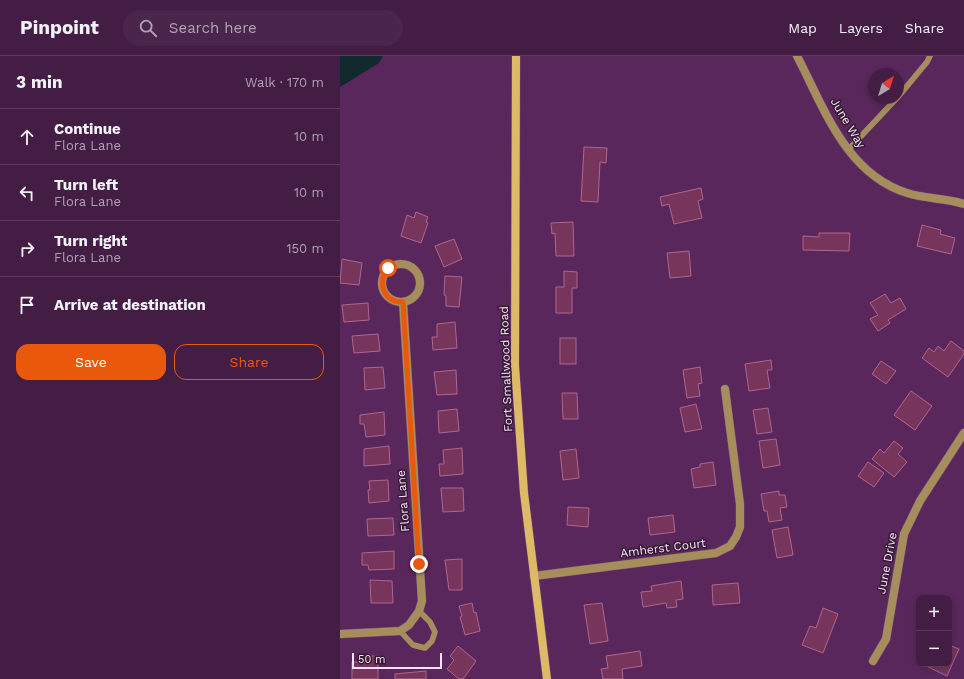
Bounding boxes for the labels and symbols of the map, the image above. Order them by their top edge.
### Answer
north arrow [868,68,904,104]
street label: June Way [828,95,869,151]
route start [379,259,397,277]
street label: Fort Smallwood Road [497,306,515,432]
street label: Flora Lane [394,470,412,532]
street label: June Drive [874,531,900,595]
street label: Amherst Court [619,536,707,560]
route end [410,555,428,573]
scale bar [352,651,442,670]

